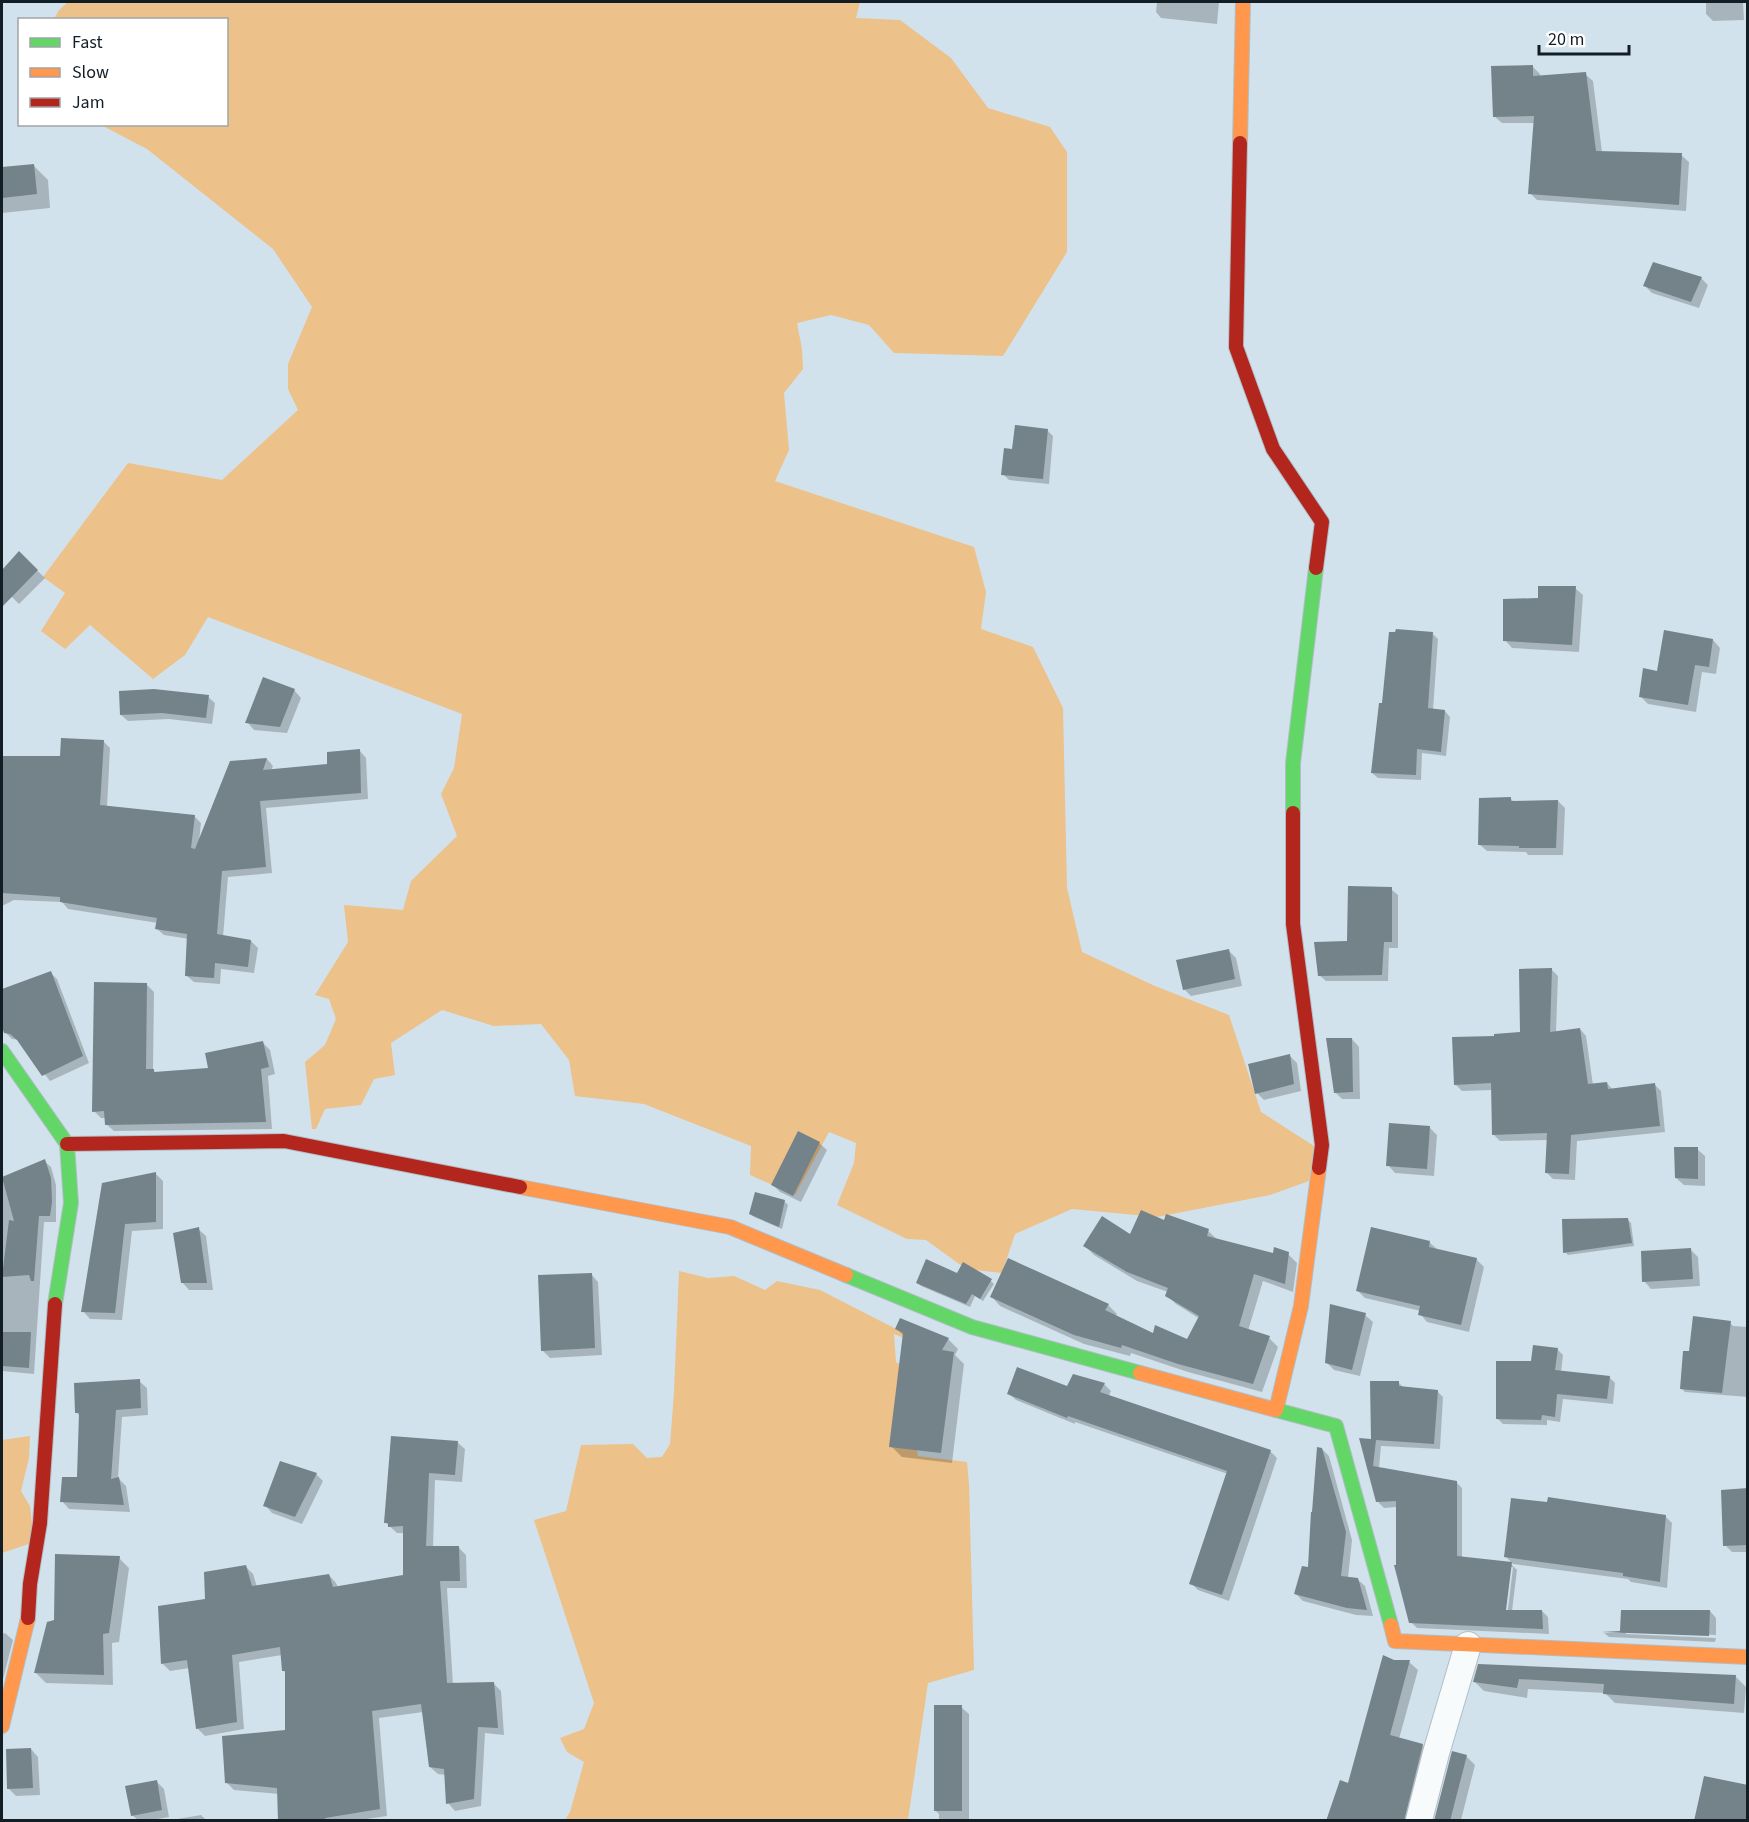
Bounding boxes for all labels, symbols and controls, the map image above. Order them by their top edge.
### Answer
legend [18,18,228,126]
scale bar [1539,18,1629,56]
text: 20 m [1548,27,1584,52]
text: Fast [72,30,103,55]
text: Slow [72,60,109,85]
text: Jam [72,90,105,115]

